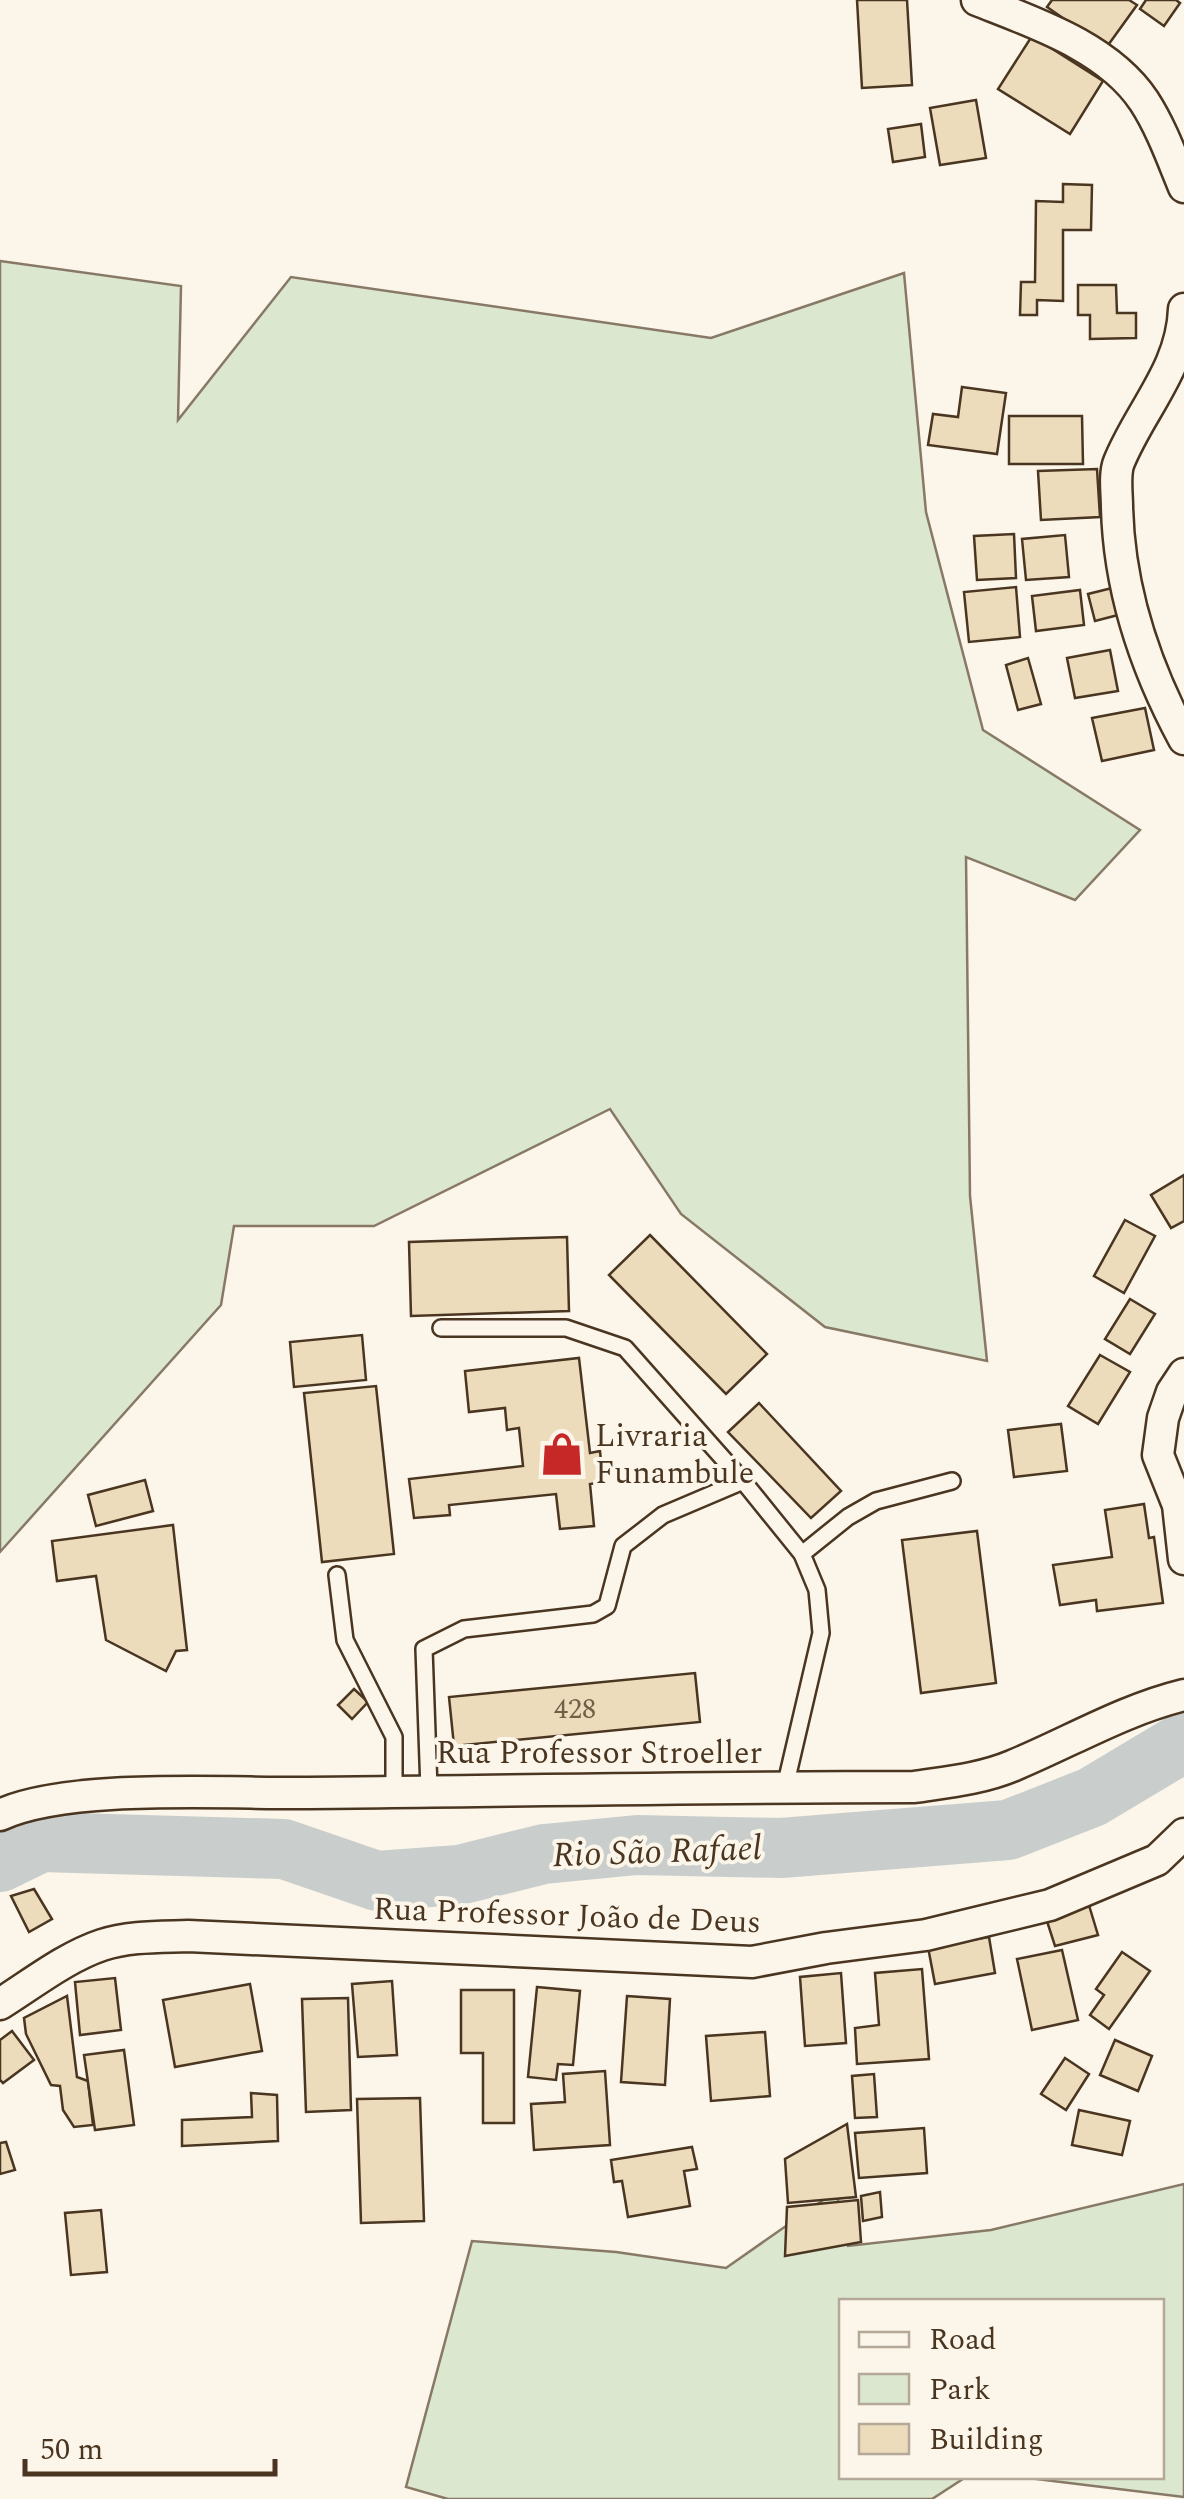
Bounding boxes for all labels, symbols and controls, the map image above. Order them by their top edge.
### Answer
place label: Livraria Funambule [595,1412,754,1498]
shop icon: Livraria Funambule [538,1430,586,1478]
house number: 428 [554,1688,596,1731]
street label: Rua Professor Stroeller [436,1729,762,1778]
water label: Rio São Rafael [551,1822,763,1882]
street label: Rua Professor João de Deus [372,1885,762,1947]
legend [839,2299,1164,2479]
text: Road [929,2317,997,2363]
text: Park [929,2367,991,2413]
scale bar [25,2414,275,2476]
text: Building [929,2417,1044,2463]
text: 50 m [40,2427,103,2473]

